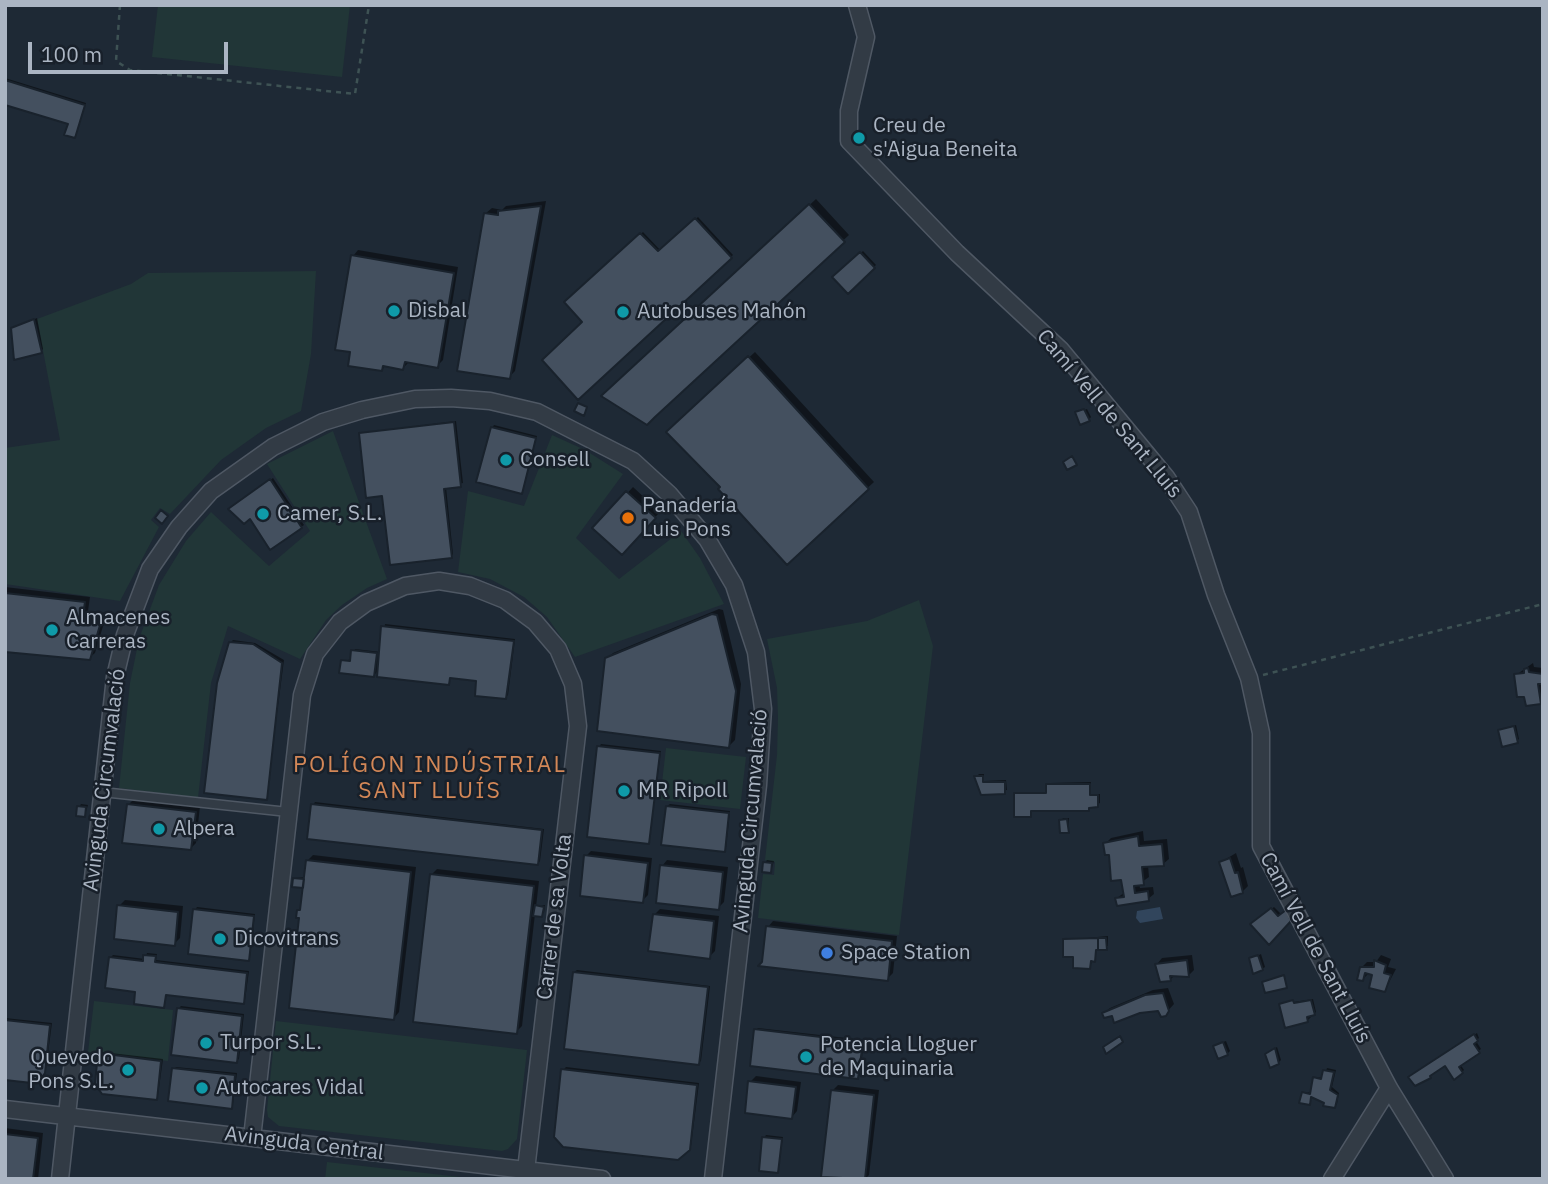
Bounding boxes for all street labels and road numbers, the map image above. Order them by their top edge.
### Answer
street label: Camí Vell de Sant Lluís [1031,324,1187,504]
street label: Avinguda Circumvalació [79,667,131,893]
street label: Avinguda Circumvalació [729,708,773,934]
street label: Carrer de sa Volta [532,833,578,1001]
street label: Camí Vell de Sant Lluís [1254,848,1376,1048]
street label: Avinguda Central [223,1122,385,1166]

